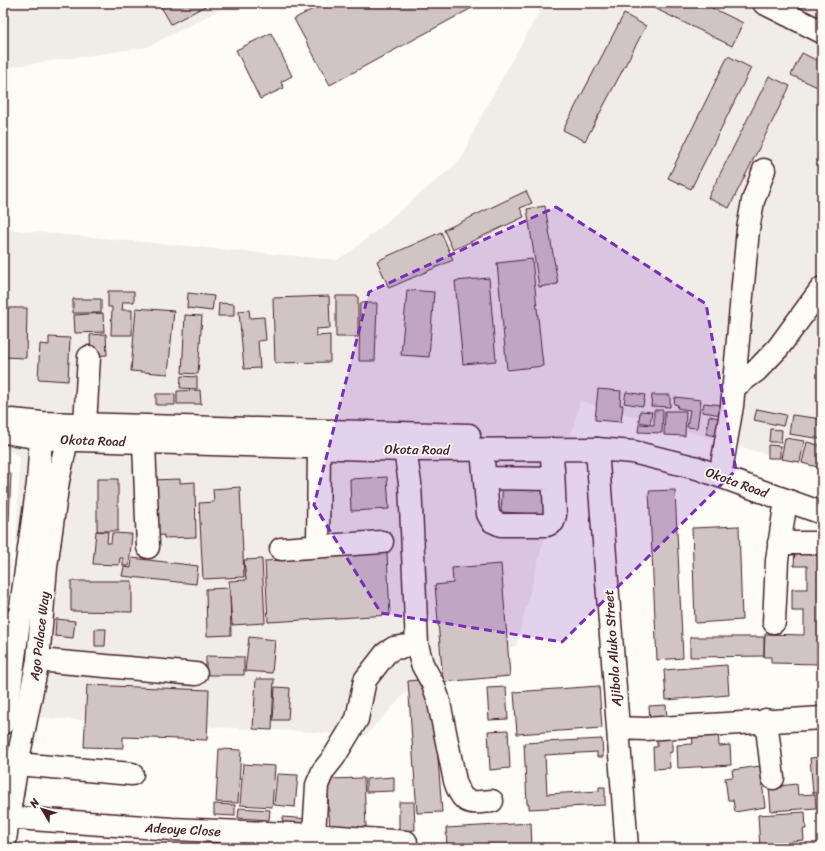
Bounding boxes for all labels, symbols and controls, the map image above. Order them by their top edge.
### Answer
street label: Okota Road [60,428,127,453]
street label: Okota Road [384,437,451,462]
street label: Okota Road [702,461,772,505]
street label: Ajibola Aluko Street [597,589,628,708]
street label: Ago Palace Way [23,590,56,683]
north arrow [22,789,62,829]
text: N [24,794,45,813]
street label: Adeoye Close [143,816,222,843]

